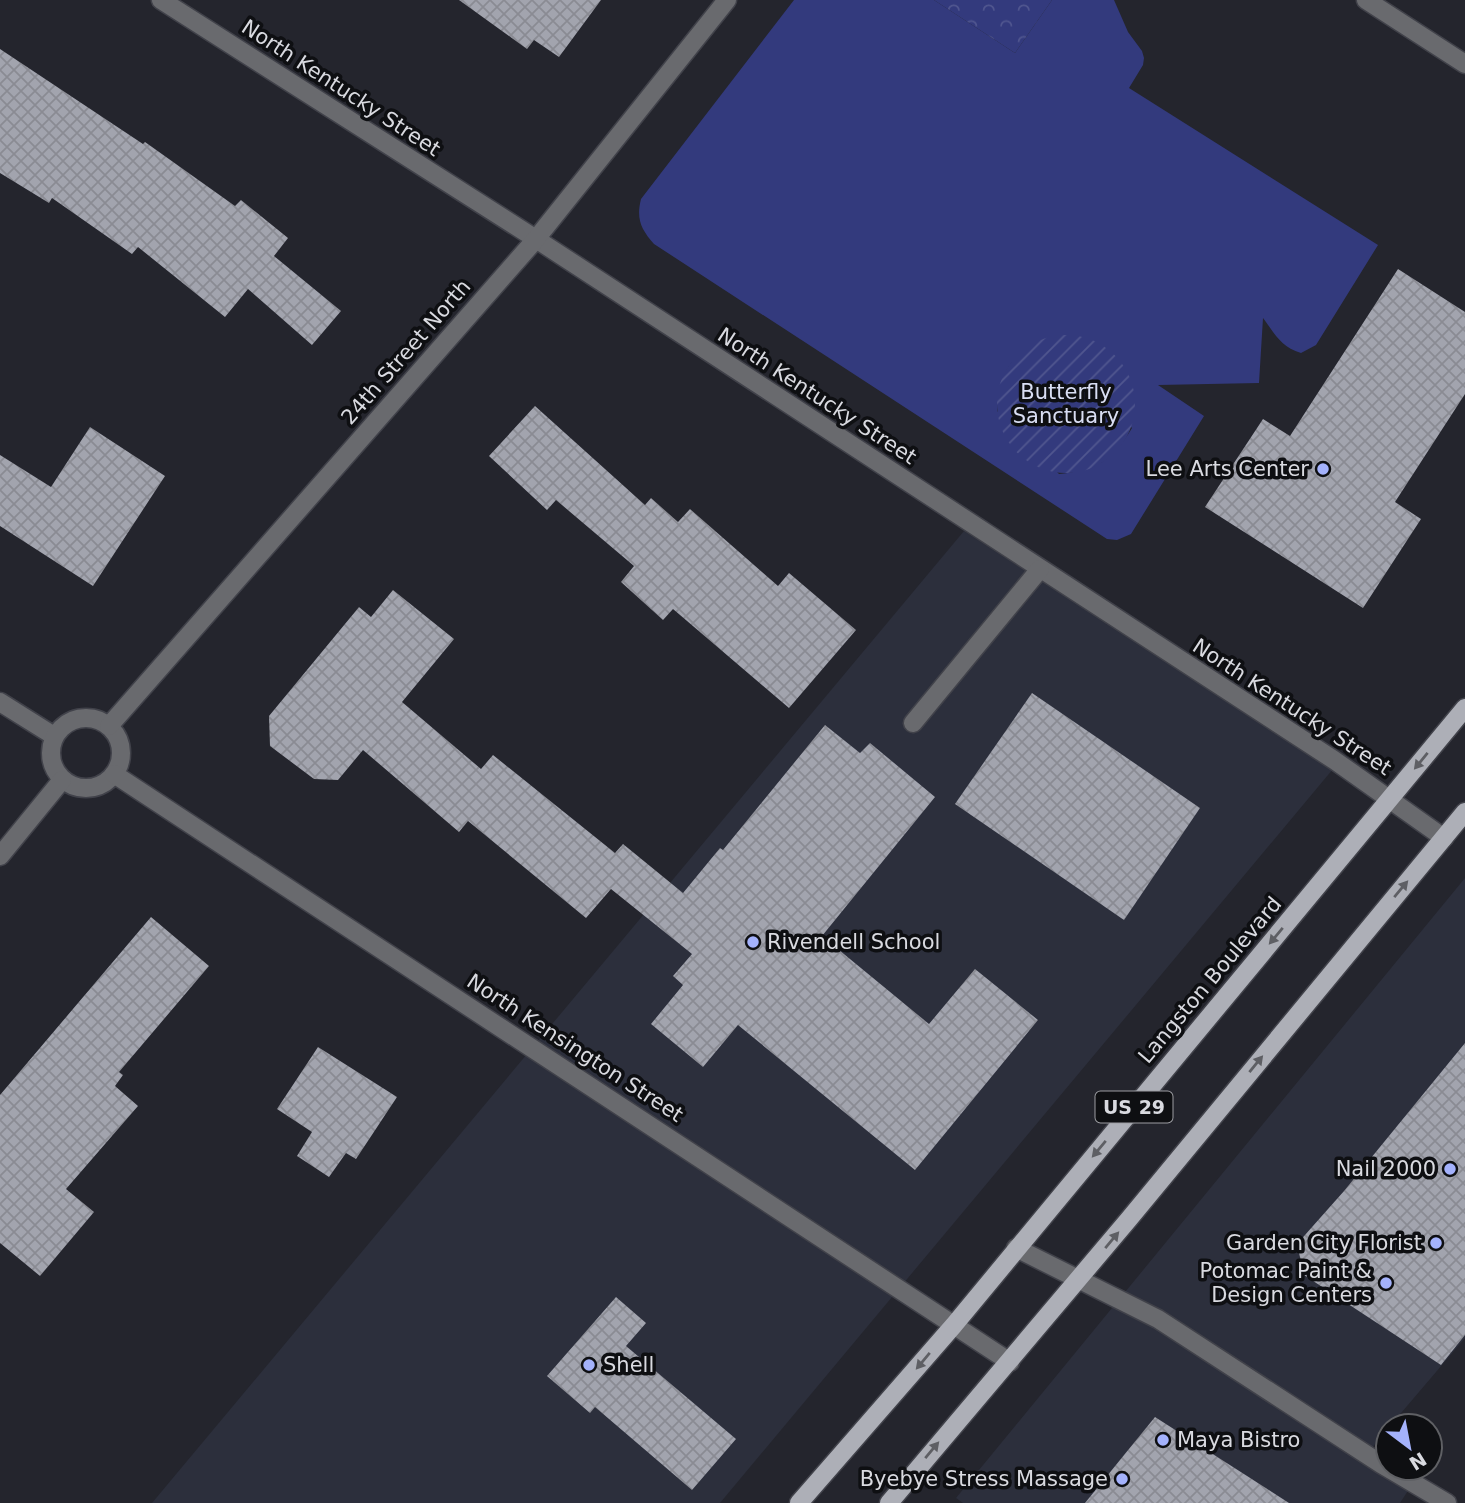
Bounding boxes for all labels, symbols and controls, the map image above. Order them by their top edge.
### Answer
street label: North Kentucky Street [237,15,445,161]
street label: 24th Street North [337,275,475,429]
street label: North Kentucky Street [713,323,921,469]
park label: Butterfly Sanctuary [1013,380,1119,428]
place label: Lee Arts Center [1146,457,1309,481]
marker: Lee Arts Center [1315,461,1331,477]
street label: North Kentucky Street [1188,634,1396,780]
one-way arrow [1414,751,1429,769]
one-way arrow [1393,880,1409,898]
street label: Langston Boulevard [1133,892,1287,1068]
one-way arrow [1269,927,1284,945]
place label: Rivendell School [767,930,940,954]
marker: Rivendell School [745,934,761,950]
street label: North Kensington Street [463,969,687,1127]
one-way arrow [1248,1056,1263,1073]
road number: US 29 [1096,1092,1172,1122]
one-way arrow [1092,1140,1107,1157]
place label: Nail 2000 [1336,1157,1436,1181]
marker: Nail 2000 [1442,1161,1458,1177]
one-way arrow [1104,1231,1120,1249]
place label: Garden City Florist [1226,1231,1422,1255]
marker: Garden City Florist [1428,1235,1444,1251]
place label: Potomac Paint & Design Centers [1200,1259,1372,1307]
marker: Potomac Paint & Design Centers [1378,1275,1394,1291]
place label: Shell [603,1353,654,1377]
one-way arrow [916,1353,931,1370]
marker: Shell [581,1357,597,1373]
north arrow [1374,1412,1444,1482]
place label: Maya Bistro [1177,1428,1300,1452]
marker: Maya Bistro [1155,1432,1171,1448]
one-way arrow [925,1442,940,1460]
text: N [1405,1448,1431,1475]
place label: Byebye Stress Massage [860,1467,1108,1491]
marker: Byebye Stress Massage [1114,1471,1130,1487]

